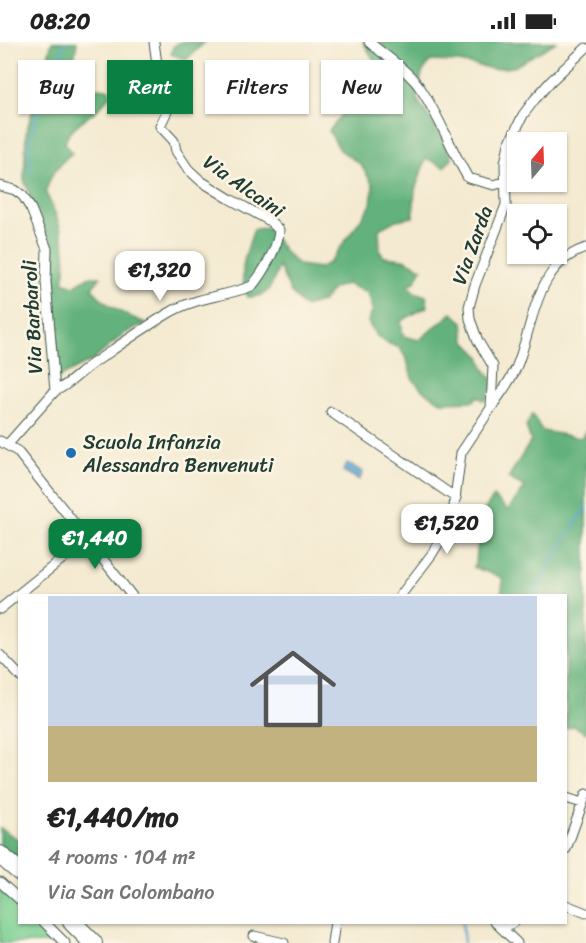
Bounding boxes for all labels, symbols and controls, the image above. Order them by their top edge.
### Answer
text: 08:20 [30,2,90,41]
chip: Buy [18,60,95,114]
chip: Rent [107,60,193,114]
chip: Filters [205,60,309,114]
chip: New [321,60,403,114]
north arrow [507,132,567,192]
map controls [507,132,567,264]
street label: Via Alcaini [195,145,293,228]
street label: Via Zarda [442,201,503,290]
button: locate [507,204,567,264]
pin: €1,320 [111,251,209,302]
text: €1,320 [129,253,191,288]
street label: Via Barbaroli [12,259,53,375]
place label: Scuola Infanzia Alessandra Benvenuti [82,425,275,483]
marker: Scuola Infanzia Alessandra Benvenuti [64,446,78,460]
pin: €1,520 [398,504,496,555]
text: €1,520 [415,506,479,541]
pin: €1,440 [46,519,144,570]
text: €1,440 [63,521,127,556]
icon: home [239,635,347,743]
text: €1,440/mo [48,794,178,840]
text: 4 rooms · 104 m² [48,840,196,875]
text: Via San Colombano [48,875,215,910]

